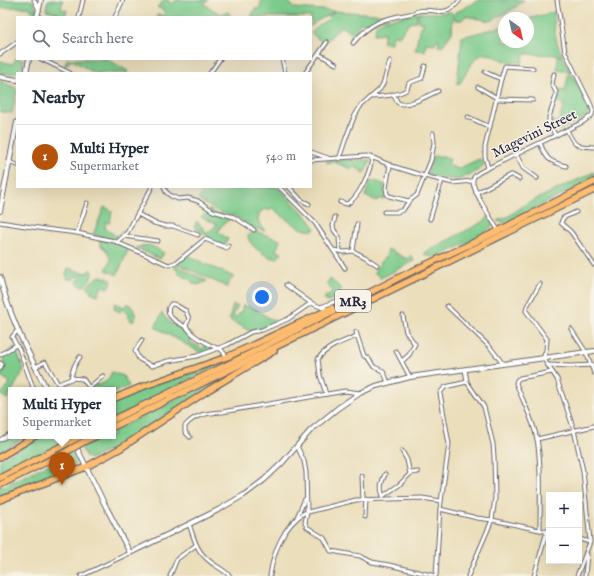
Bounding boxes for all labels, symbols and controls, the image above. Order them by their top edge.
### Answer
north arrow [498,12,534,48]
search box [16,16,312,60]
icon: search [30,27,52,49]
text: Search here [62,29,133,48]
text: Nearby [32,88,85,109]
street label: Magevini Street [489,106,580,162]
text: Multi Hyper [70,139,149,158]
text: 1 [43,148,47,165]
text: 540 m [266,148,296,165]
text: Supermarket [70,158,139,175]
your location [252,287,272,307]
road number: MR3 [335,290,371,312]
popup [8,387,116,439]
text: Multi Hyper [23,395,101,414]
text: Supermarket [23,414,91,431]
pin: 1 [49,452,75,485]
map controls [546,492,582,564]
button: + [546,492,582,528]
button: − [546,528,582,564]

